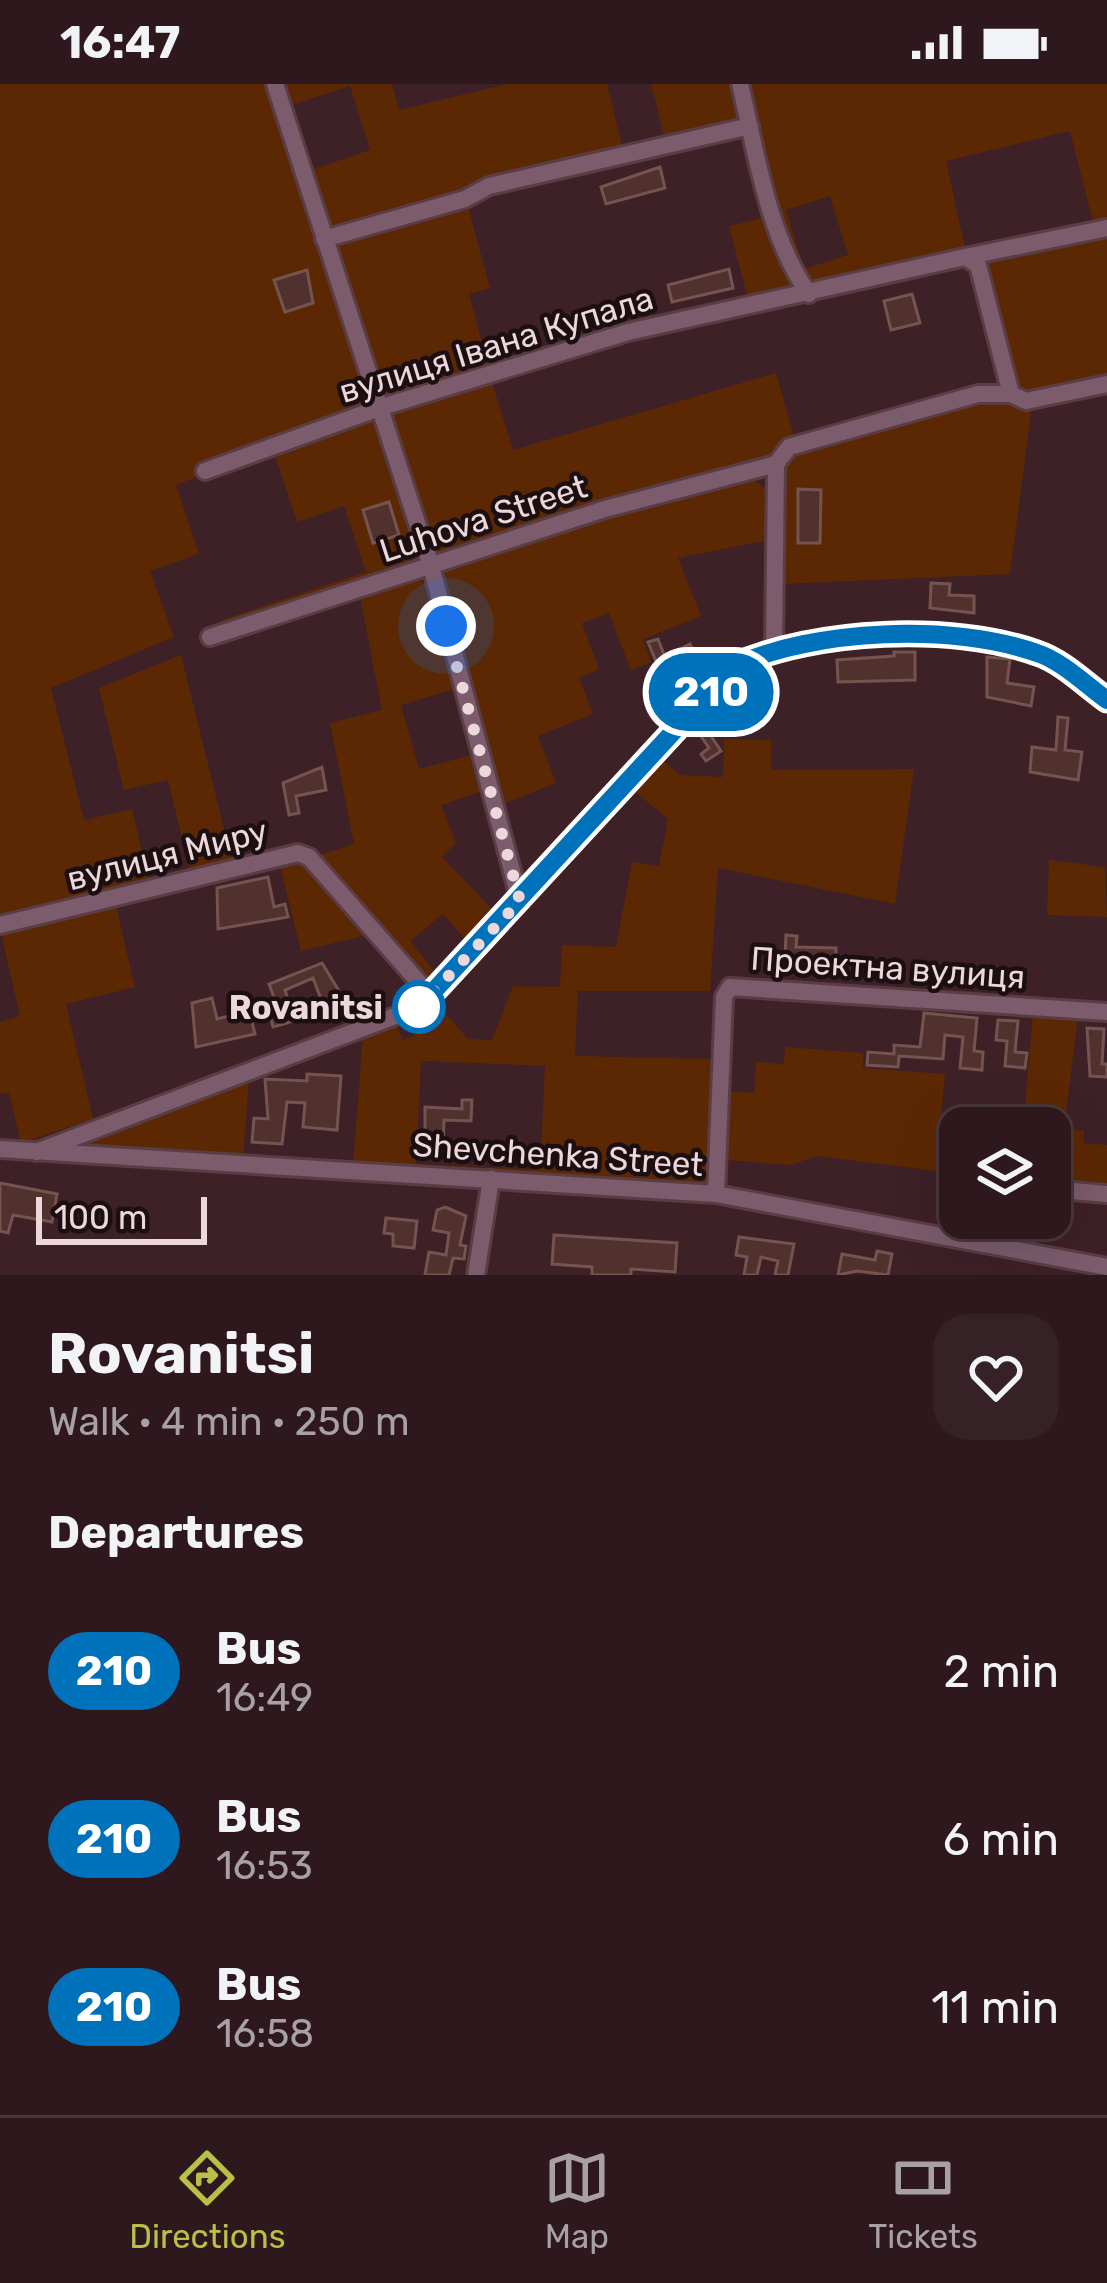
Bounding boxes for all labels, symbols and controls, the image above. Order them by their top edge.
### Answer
text: 16:47 [60,16,180,69]
street label: вулиця Івана Купала [335,278,658,411]
street label: Luhova Street [375,467,592,570]
your location [416,596,476,656]
line badge: 210 [642,653,780,731]
text: 210 [673,667,749,717]
street label: вулиця Миру [63,811,271,898]
street label: Проектна вулиця [750,938,1026,997]
marker: Rovanitsi [394,982,444,1032]
place label: Rovanitsi [229,988,383,1027]
map controls [939,1107,1071,1239]
button: layers [939,1107,1071,1239]
street label: Shevchenka Street [411,1125,705,1184]
scale bar [36,1191,207,1244]
text: 100 m [54,1198,147,1237]
button: heart [933,1314,1059,1440]
text: Rovanitsi [48,1320,314,1387]
text: Walk · 4 min · 250 m [48,1399,410,1445]
text: Departures [48,1506,304,1559]
text: Bus [216,1622,301,1675]
text: 2 min [943,1645,1059,1698]
text: 210 [76,1646,152,1696]
text: 16:49 [216,1675,313,1721]
text: Bus [216,1790,301,1843]
text: 6 min [943,1813,1059,1866]
text: 210 [76,1814,152,1864]
text: 16:53 [216,1843,313,1889]
text: Bus [216,1958,301,2011]
text: 11 min [931,1981,1059,2034]
text: 210 [76,1982,152,2032]
text: 16:58 [216,2011,314,2057]
tab: Directions [129,2145,285,2256]
tab: Map [544,2145,610,2256]
tab: Tickets [868,2145,978,2256]

